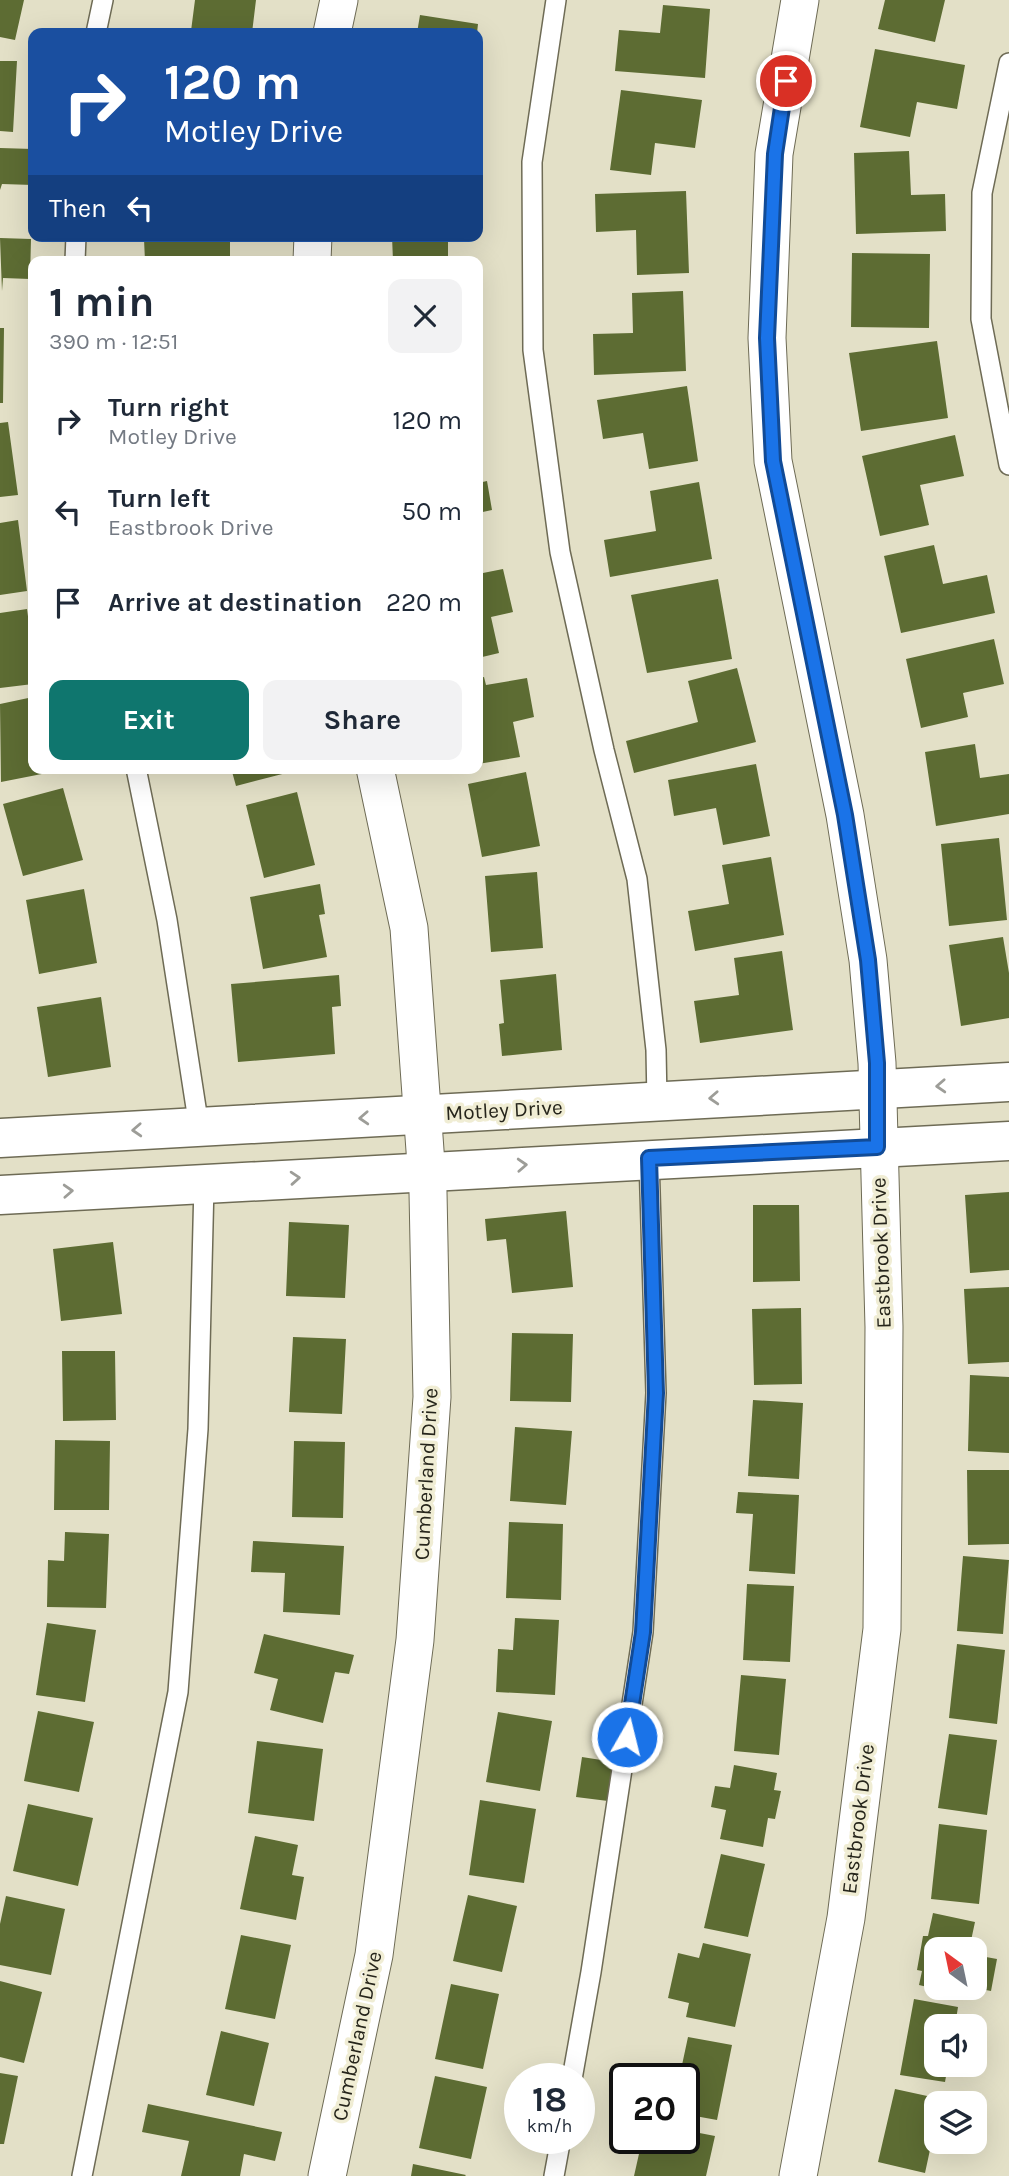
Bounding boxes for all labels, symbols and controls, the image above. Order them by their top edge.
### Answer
pin [756,51,816,111]
text: 120 m [164,54,301,111]
icon: right [49,56,140,147]
icon: arrive [767,62,805,100]
text: Motley Drive [164,113,343,150]
icon: left [121,189,159,227]
text: Then [49,193,107,224]
text: 1 min [49,277,154,327]
button: close [388,279,462,353]
text: 390 m · 12:51 [49,328,178,355]
text: Turn right [108,392,229,423]
icon: right [49,402,87,440]
text: 120 m [392,405,462,436]
text: Motley Drive [108,423,237,450]
text: Turn left [108,483,210,514]
icon: left [49,493,87,531]
text: 50 m [401,496,462,527]
text: Eastbrook Drive [108,514,274,541]
icon: arrive [49,584,87,622]
text: Arrive at destination [108,587,362,618]
text: 220 m [386,587,462,618]
button: Exit [49,680,249,760]
button: Share [263,680,462,760]
one-way arrow [935,1078,946,1093]
one-way arrow [708,1091,719,1106]
street label: Motley Drive [445,1095,563,1125]
one-way arrow [358,1110,369,1125]
one-way arrow [131,1122,142,1137]
one-way arrow [517,1157,528,1172]
one-way arrow [290,1171,301,1186]
street label: Eastbrook Drive [866,1177,896,1329]
one-way arrow [63,1184,74,1199]
street label: Cumberland Drive [409,1387,443,1561]
position arrow [590,1700,664,1774]
street label: Eastbrook Drive [837,1743,879,1895]
north arrow [924,1937,987,2000]
map controls [924,1937,987,2154]
street label: Cumberland Drive [327,1949,387,2123]
button: sound [924,2014,987,2077]
speed limit sign: 20 [609,2063,700,2154]
text: 18 [532,2079,567,2120]
button: layers [924,2091,987,2154]
text: km/h [527,2115,572,2137]

